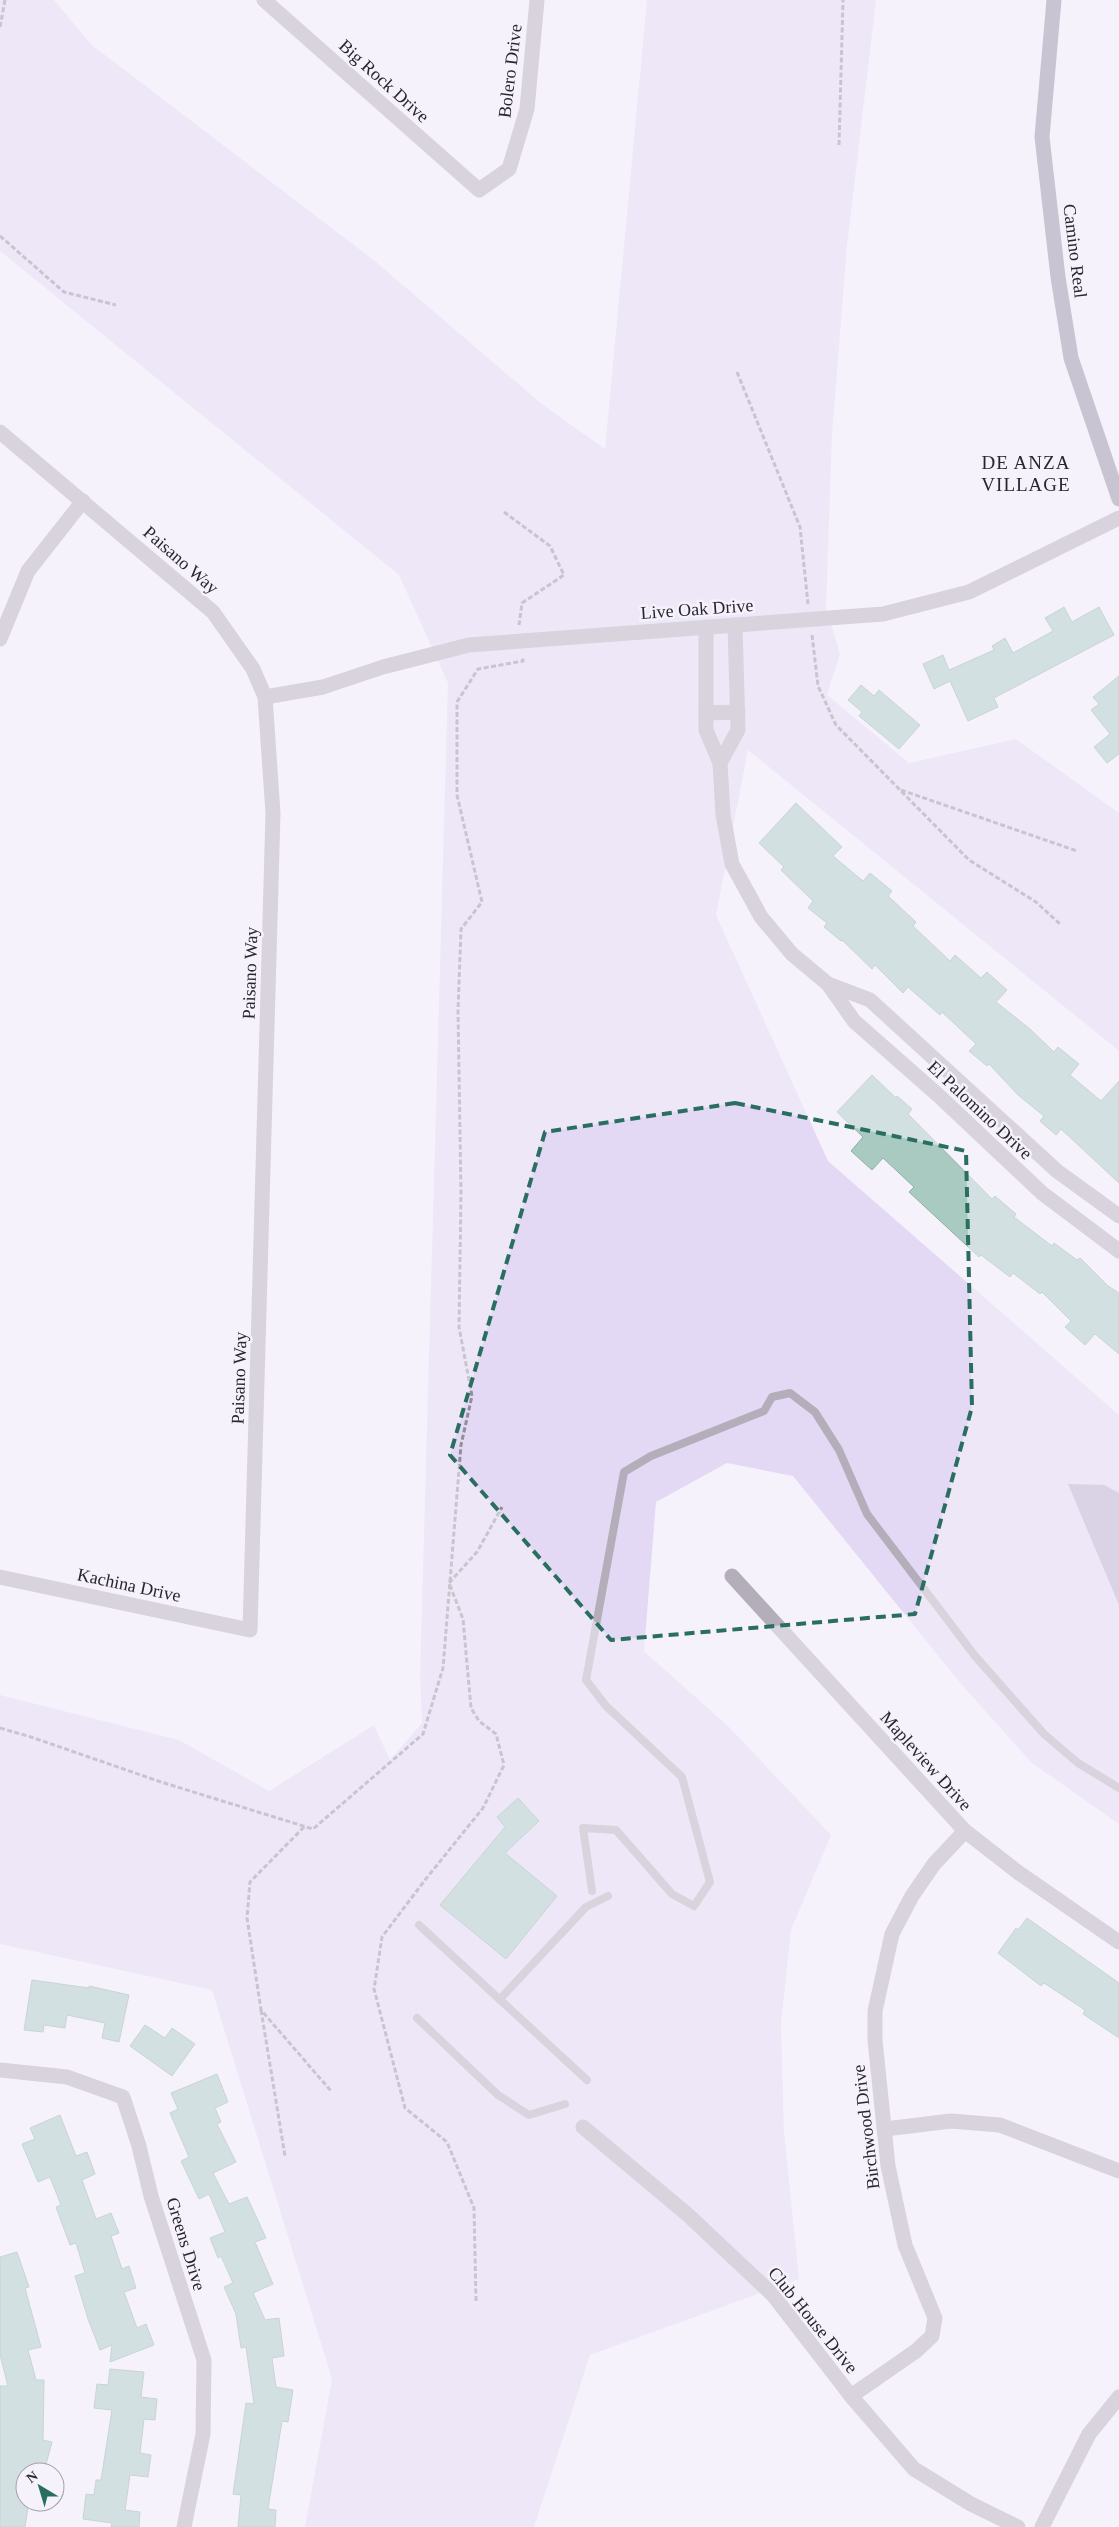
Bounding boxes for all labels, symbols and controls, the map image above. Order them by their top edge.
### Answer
street label: Bolero Drive [494,23,526,119]
street label: Big Rock Drive [335,35,433,127]
street label: Camino Real [1059,203,1091,299]
district label: DE ANZA VILLAGE [981,452,1071,495]
street label: Paisano Way [139,522,223,598]
street label: Live Oak Drive [640,595,754,623]
street label: Paisano Way [238,926,262,1020]
street label: El Palomino Drive [924,1057,1036,1163]
street label: Paisano Way [227,1331,251,1425]
street label: Kachina Drive [75,1564,183,1606]
street label: Mapleview Drive [876,1707,976,1815]
street label: Birchwood Drive [848,2064,884,2190]
street label: Greens Drive [162,2195,210,2293]
street label: Club House Drive [764,2263,862,2377]
north arrow [15,2462,65,2512]
text: N [24,2468,41,2486]

